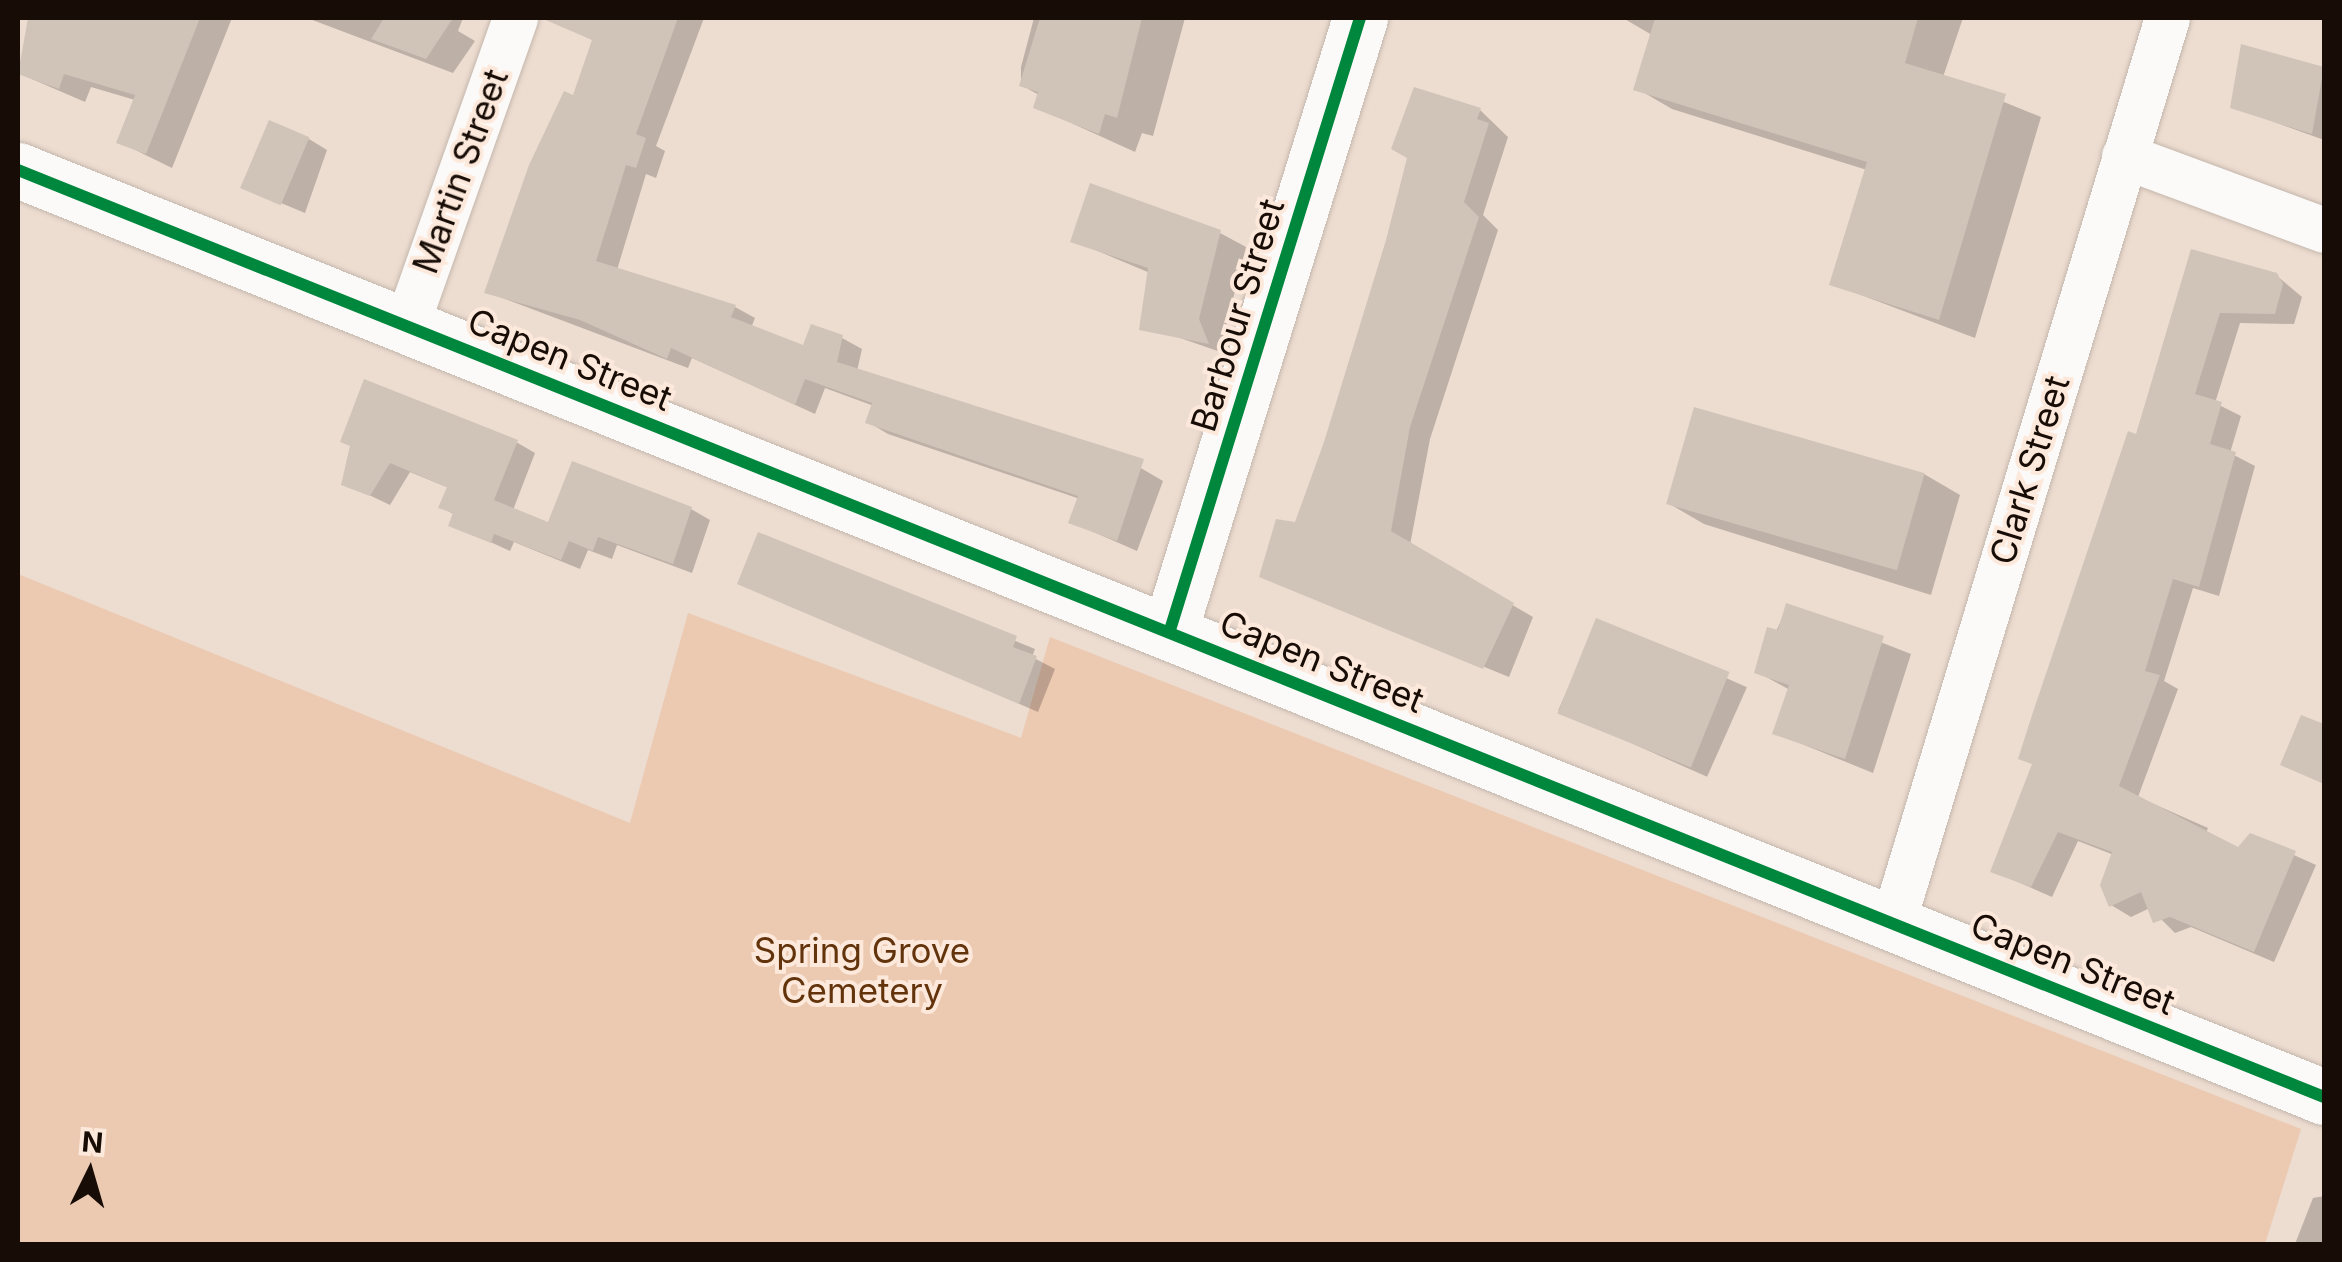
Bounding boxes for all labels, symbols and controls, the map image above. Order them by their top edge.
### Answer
street label: Martin Street [404,63,516,279]
street label: Barbour Street [1182,194,1292,436]
street label: Capen Street [462,299,678,419]
street label: Clark Street [1980,371,2078,569]
street label: Capen Street [1214,601,1430,721]
street label: Capen Street [1965,903,2181,1023]
park label: Spring Grove Cemetery [754,929,970,1011]
north arrow [40,1122,140,1222]
text: N [81,1124,105,1160]

